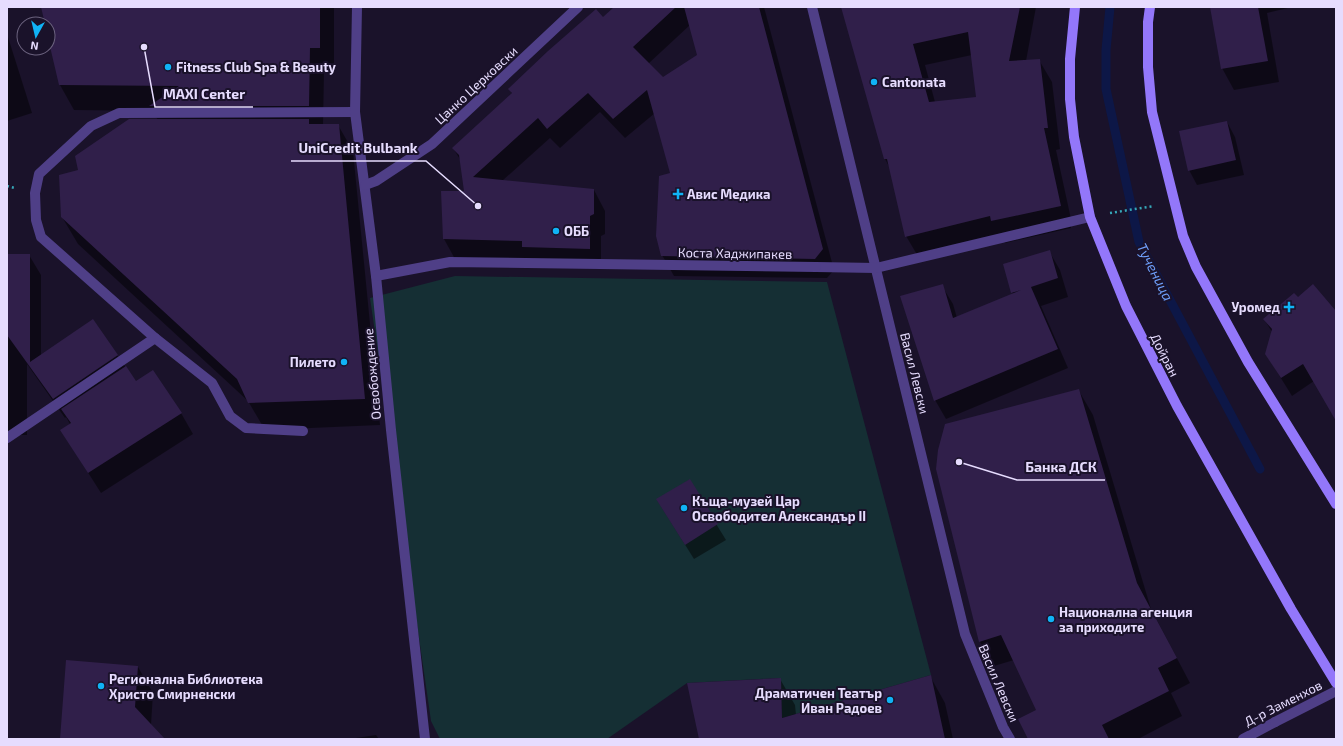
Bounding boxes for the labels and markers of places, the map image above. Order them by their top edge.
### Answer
place label: Fitness Club Spa & Beauty [176,59,337,75]
marker: Fitness Club Spa & Beauty [163,62,173,72]
place label: Cantonata [882,74,946,90]
marker: Cantonata [869,77,879,87]
callout: MAXI Center [155,81,253,107]
callout: UniCredit Bulbank [291,135,426,161]
place label: Авис Медика [687,186,770,202]
marker: Авис Медика [672,188,684,200]
place label: ОББ [564,223,589,239]
marker: ОББ [551,226,561,236]
place label: Уромед [1231,299,1280,315]
marker: Уромед [1283,301,1295,313]
place label: Пилето [290,354,336,370]
marker: Пилето [339,357,349,367]
callout: Банка ДСК [1017,454,1105,480]
place label: Къща-музей Цар Освободител Александър II [692,493,866,524]
marker: Къща-музей Цар Освободител Александър II [679,503,689,513]
place label: Национална агенция за приходите [1059,604,1193,635]
marker: Национална агенция за приходите [1046,614,1056,624]
place label: Регионална Библиотека Христо Смирненски [109,671,263,702]
marker: Регионална Библиотека Христо Смирненски [96,681,106,691]
place label: Драматичен Театър Иван Радоев [755,685,882,716]
marker: Драматичен Театър Иван Радоев [885,695,895,705]

